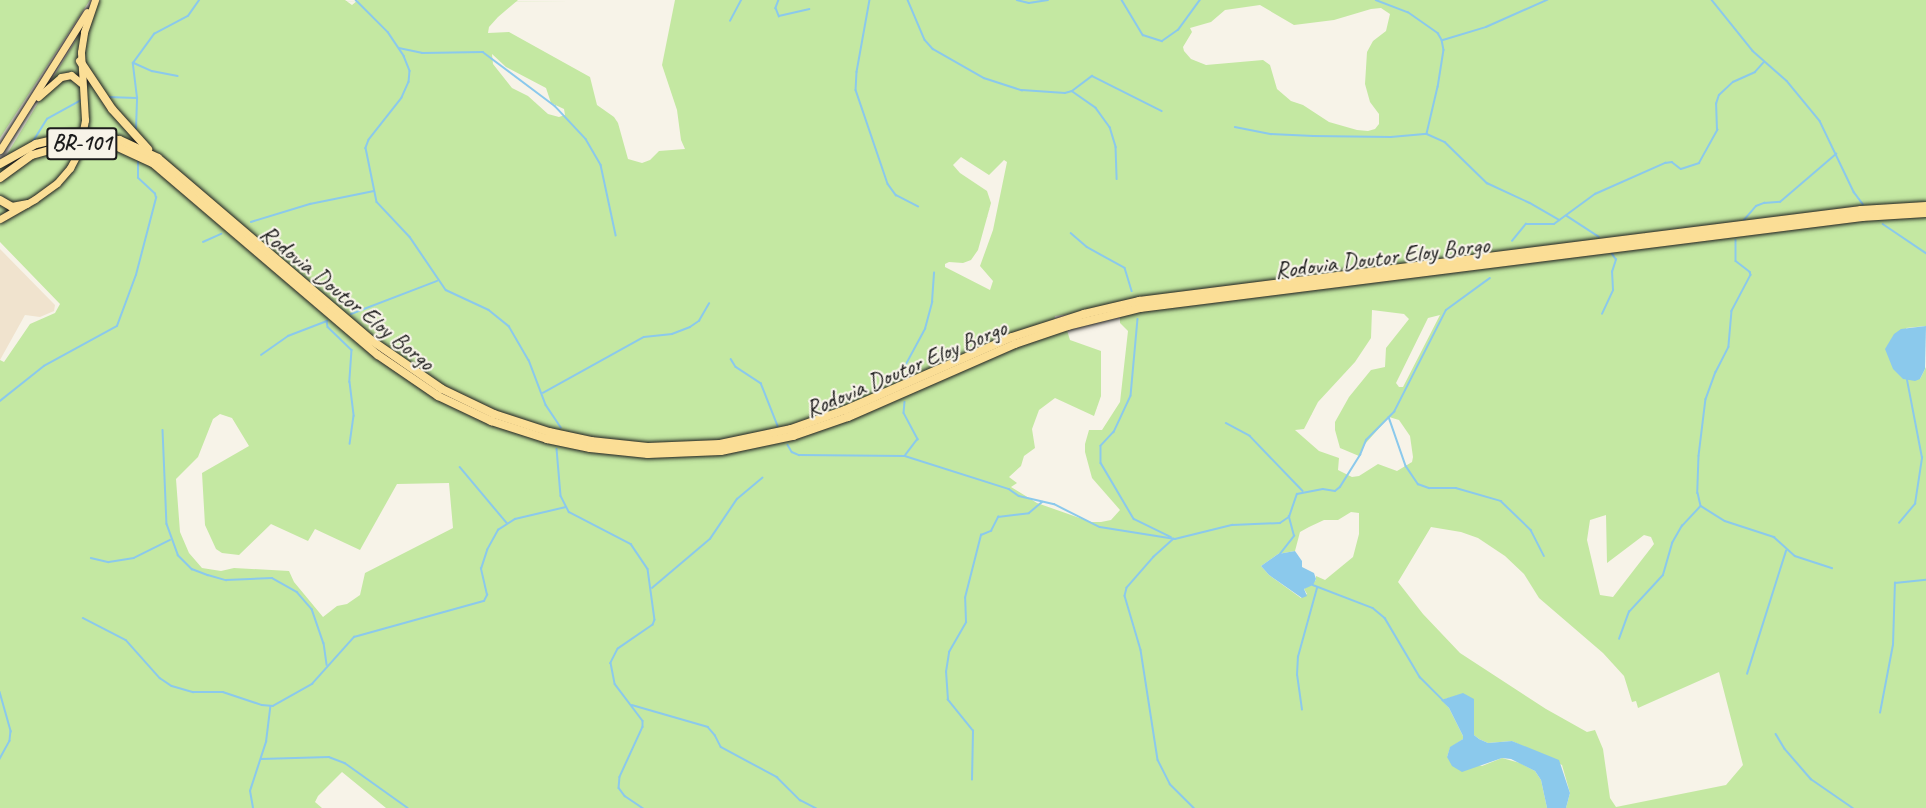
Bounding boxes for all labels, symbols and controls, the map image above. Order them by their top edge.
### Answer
road number: BR-101 [46,125,118,163]
street label: Rodovia Doutor Eloy Borgo [254,219,440,377]
street label: Rodovia Doutor Eloy Borgo [1273,231,1491,285]
street label: Rodovia Doutor Eloy Borgo [801,314,1011,424]

